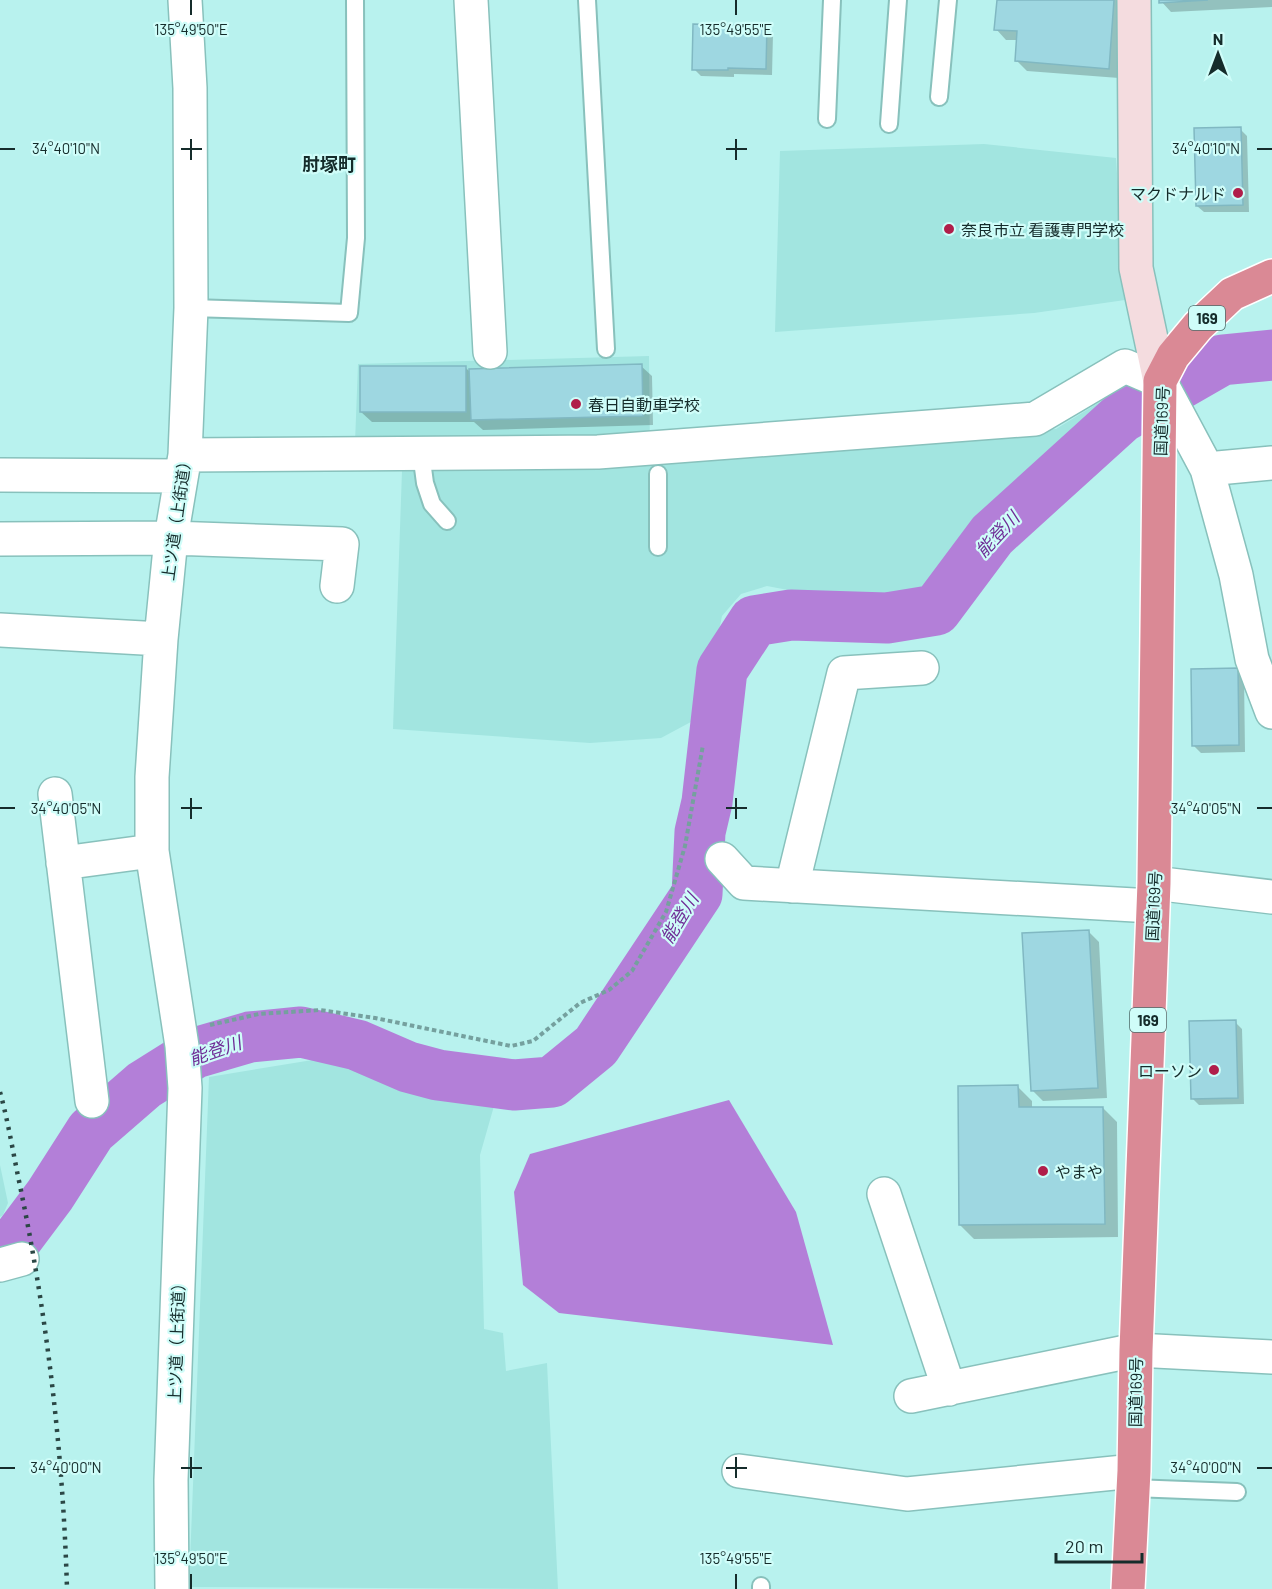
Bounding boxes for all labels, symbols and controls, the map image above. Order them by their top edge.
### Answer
text: 135°49'50"E [154,20,228,38]
text: 135°49'55"E [700,20,772,38]
north arrow [1188,24,1248,84]
text: N [1213,29,1223,48]
text: 34°40'10"N [32,139,100,157]
text: 34°40'10"N [1172,139,1240,157]
district label: 肘塚町 [302,153,356,175]
place label: マクドナルド [1130,184,1226,203]
marker: マクドナルド [1231,186,1245,200]
place label: 奈良市立 看護専門学校 [961,220,1124,239]
marker: 奈良市立 看護専門学校 [942,222,956,236]
road number: 169 [1189,306,1225,330]
street label: 国道169号 [1150,386,1172,456]
place label: 春日自動車学校 [588,395,700,414]
marker: 春日自動車学校 [569,397,583,411]
street label: 上ツ道（上街道） [158,452,194,582]
water label: 能登川 [971,505,1025,561]
text: 34°40'05"N [31,799,101,817]
text: 34°40'05"N [1171,799,1241,817]
street label: 国道169号 [1142,870,1164,942]
water label: 能登川 [656,887,703,947]
road number: 169 [1130,1008,1166,1032]
water label: 能登川 [186,1030,246,1069]
place label: ローソン [1138,1061,1202,1080]
marker: ローソン [1207,1063,1221,1077]
place label: やまや [1055,1162,1103,1181]
marker: やまや [1036,1164,1050,1178]
street label: 上ツ道（上街道） [164,1275,188,1403]
street label: 国道169号 [1125,1357,1145,1427]
text: 34°40'00"N [30,1458,102,1476]
text: 34°40'00"N [1170,1458,1242,1476]
scale bar [1056,1526,1142,1564]
text: 20 m [1065,1535,1103,1557]
text: 135°49'50"E [154,1549,228,1567]
text: 135°49'55"E [700,1549,772,1567]

